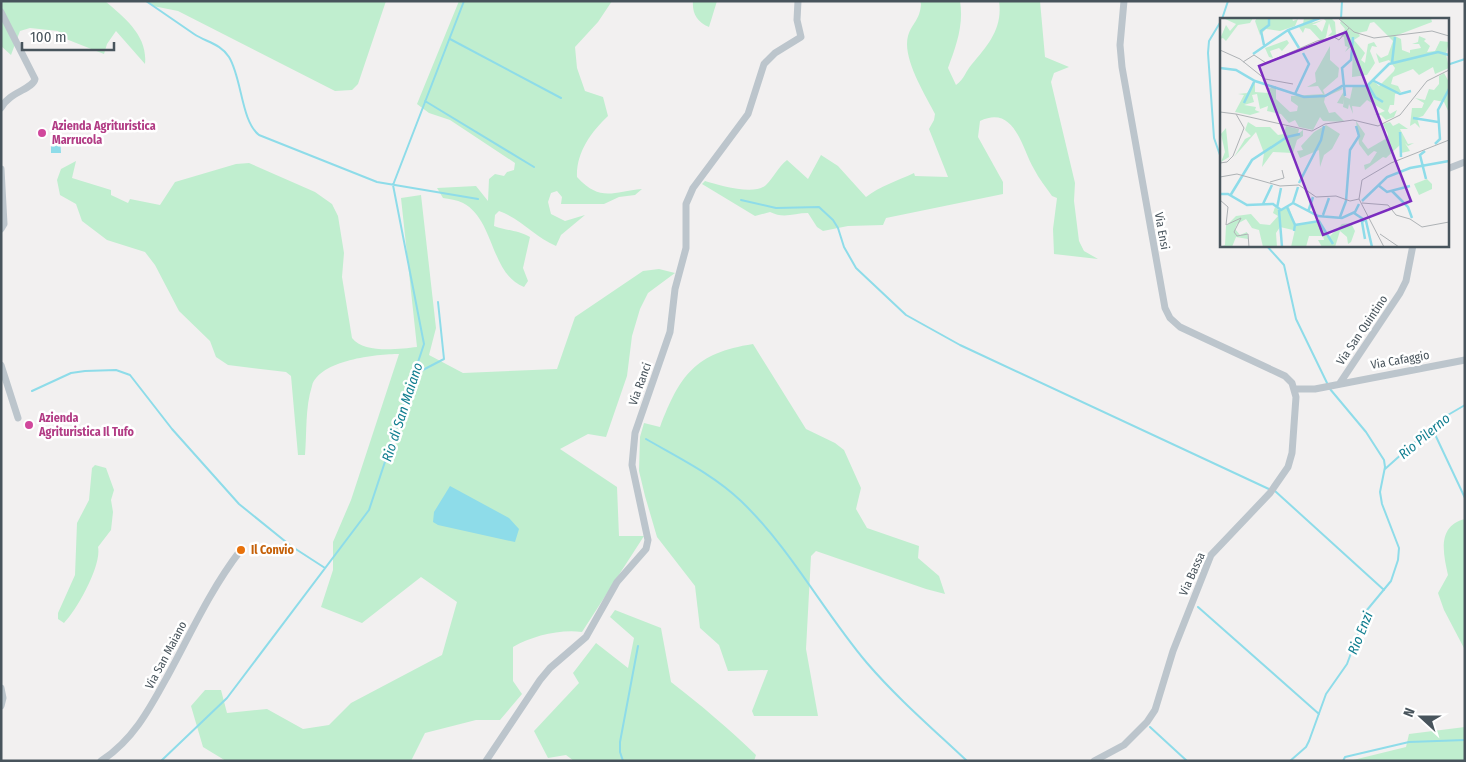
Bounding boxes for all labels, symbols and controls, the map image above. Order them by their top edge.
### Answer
inset map [1220,18,1448,246]
scale bar [22,20,115,52]
text: 100 m [30,28,67,46]
place label: Azienda Agrituristica Marrucola [51,119,156,147]
marker: Azienda Agrituristica Marrucola [36,127,48,139]
street label: Via Ensi [1152,211,1172,251]
street label: Via San Quintino [1333,292,1391,368]
street label: Via Cafaggio [1369,348,1431,372]
water label: Rio di San Maiano [378,360,426,464]
street label: Via Ranci [626,361,654,407]
water label: Rio Pilerno [1395,410,1454,463]
place label: Azienda Agrituristica Il Tufo [38,411,135,439]
marker: Azienda Agrituristica Il Tufo [23,419,35,431]
place label: Il Convio [251,543,294,557]
marker: Il Convio [235,544,247,556]
street label: Via Bassa [1176,550,1208,598]
water label: Rio Enzi [1344,609,1377,657]
street label: Via San Maiano [142,619,190,691]
north arrow [1396,692,1446,742]
text: N [1400,706,1419,719]

